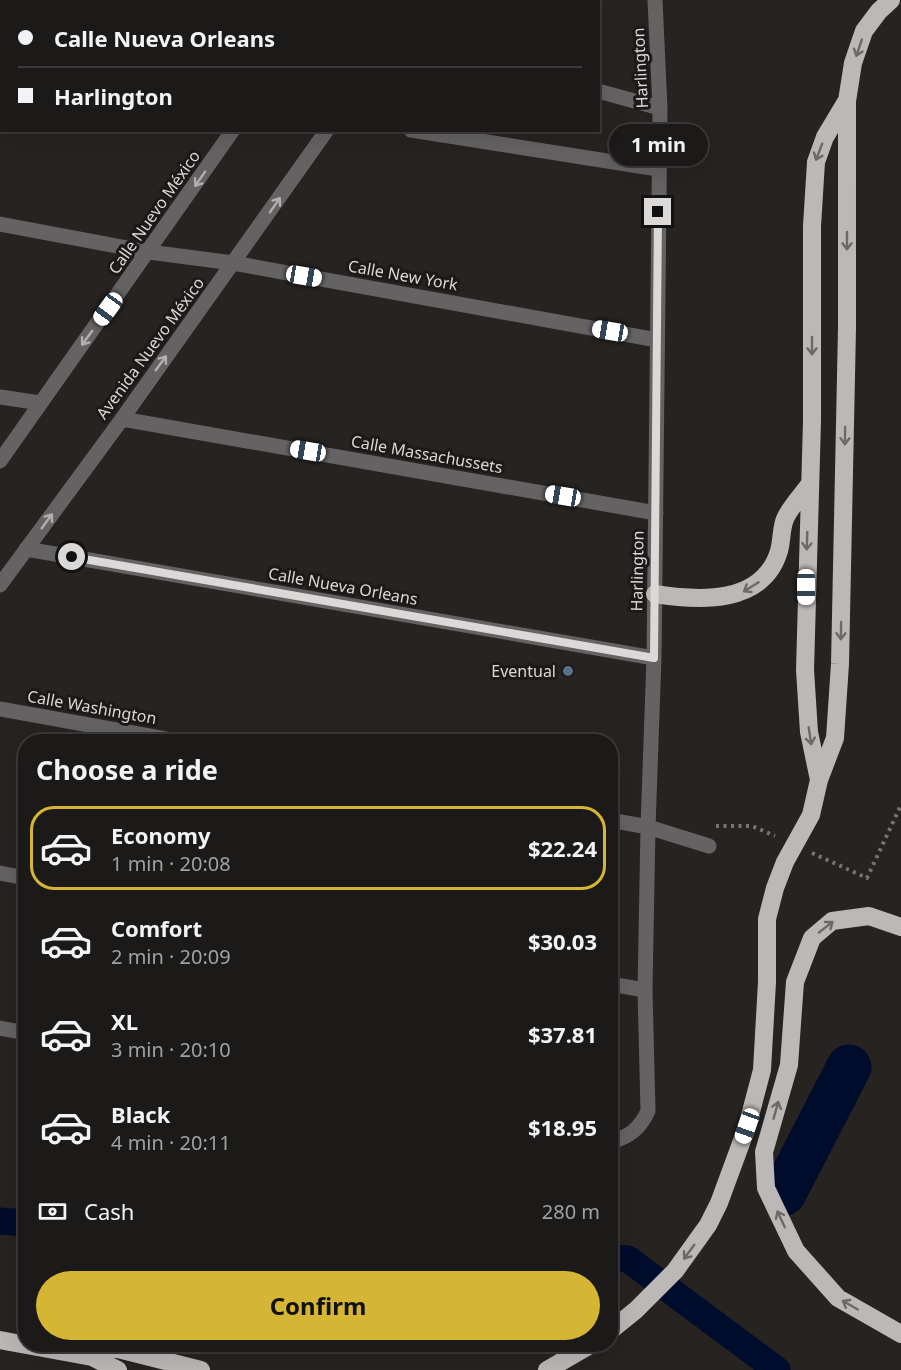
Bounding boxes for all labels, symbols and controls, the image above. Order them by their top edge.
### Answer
text: Calle Nueva Orleans [54,23,275,53]
street label: Harlington [627,27,653,109]
one-way arrow [852,38,863,57]
text: Harlington [54,81,173,111]
callout: 1 min [608,125,708,167]
text: 1 min [631,131,686,158]
one-way arrow [813,142,824,161]
street label: Calle Nuevo México [103,146,205,278]
one-way arrow [194,170,206,186]
one-way arrow [268,197,281,213]
route end [644,198,671,225]
one-way arrow [841,231,853,251]
street label: Calle New York [346,255,460,296]
car [285,264,323,288]
street label: Avenida Nuevo México [91,273,209,423]
car [90,289,126,329]
car [591,319,629,343]
one-way arrow [81,329,93,345]
one-way arrow [806,336,818,356]
one-way arrow [155,356,167,372]
one-way arrow [839,426,851,446]
street label: Calle Massachussets [349,430,505,478]
car [289,439,327,463]
car [544,484,582,508]
one-way arrow [40,513,53,529]
street label: Harlington [625,530,649,612]
one-way arrow [802,531,813,551]
route start [58,543,85,570]
street label: Calle Nueva Orleans [267,562,419,610]
car [797,569,815,605]
one-way arrow [743,581,760,593]
one-way arrow [835,621,846,641]
place label: Eventual [491,660,556,682]
marker: Eventual [561,664,575,678]
street label: Calle Washington [26,685,158,729]
one-way arrow [805,726,816,745]
text: Choose a ride [36,751,218,788]
text: Economy [111,820,210,850]
icon: car [39,821,93,875]
text: $22.24 [528,833,597,863]
text: 1 min · 20:08 [111,850,231,877]
text: Comfort [111,913,202,943]
icon: car [39,914,93,968]
one-way arrow [818,920,834,933]
text: $30.03 [528,926,597,956]
text: 2 min · 20:09 [111,943,231,970]
text: XL [111,1006,138,1036]
icon: car [39,1007,93,1061]
text: $37.81 [528,1019,597,1049]
text: 3 min · 20:10 [111,1036,231,1063]
text: Black [111,1099,170,1129]
icon: car [39,1100,93,1154]
one-way arrow [771,1101,782,1120]
car [732,1106,762,1146]
text: $18.95 [528,1112,597,1142]
text: 4 min · 20:11 [111,1129,231,1156]
icon: cash [36,1195,69,1228]
text: Cash [84,1196,134,1226]
text: 280 m [542,1198,600,1225]
one-way arrow [775,1211,787,1229]
one-way arrow [683,1244,695,1260]
button: Confirm [36,1271,600,1340]
one-way arrow [842,1299,859,1311]

